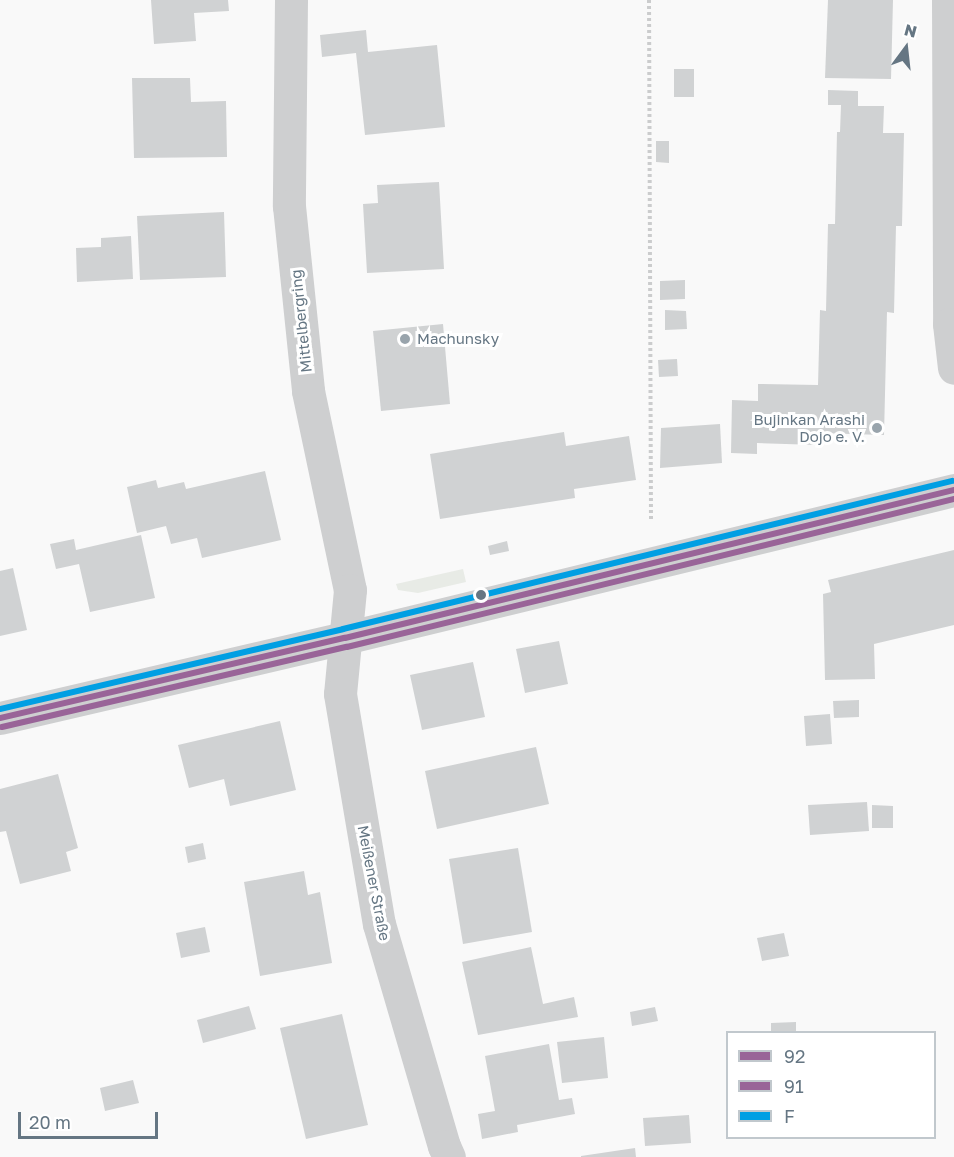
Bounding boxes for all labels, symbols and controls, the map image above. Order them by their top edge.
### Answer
north arrow [876,18,936,78]
text: N [902,19,919,42]
street label: Mittelbergring [287,269,315,373]
place label: Machunsky [417,330,499,348]
marker: Machunsky [398,332,412,346]
place label: Bujinkan Arashi Dojo e. V. [753,410,865,445]
marker: Bujinkan Arashi Dojo e. V. [870,421,884,435]
unlabelled marker [475,589,487,601]
street label: Meißener Straße [354,824,394,942]
legend [726,1031,936,1139]
text: 92 [784,1045,805,1067]
text: 91 [784,1075,804,1097]
scale bar [21,1100,160,1138]
text: F [784,1105,795,1127]
text: 20 m [29,1111,71,1133]

